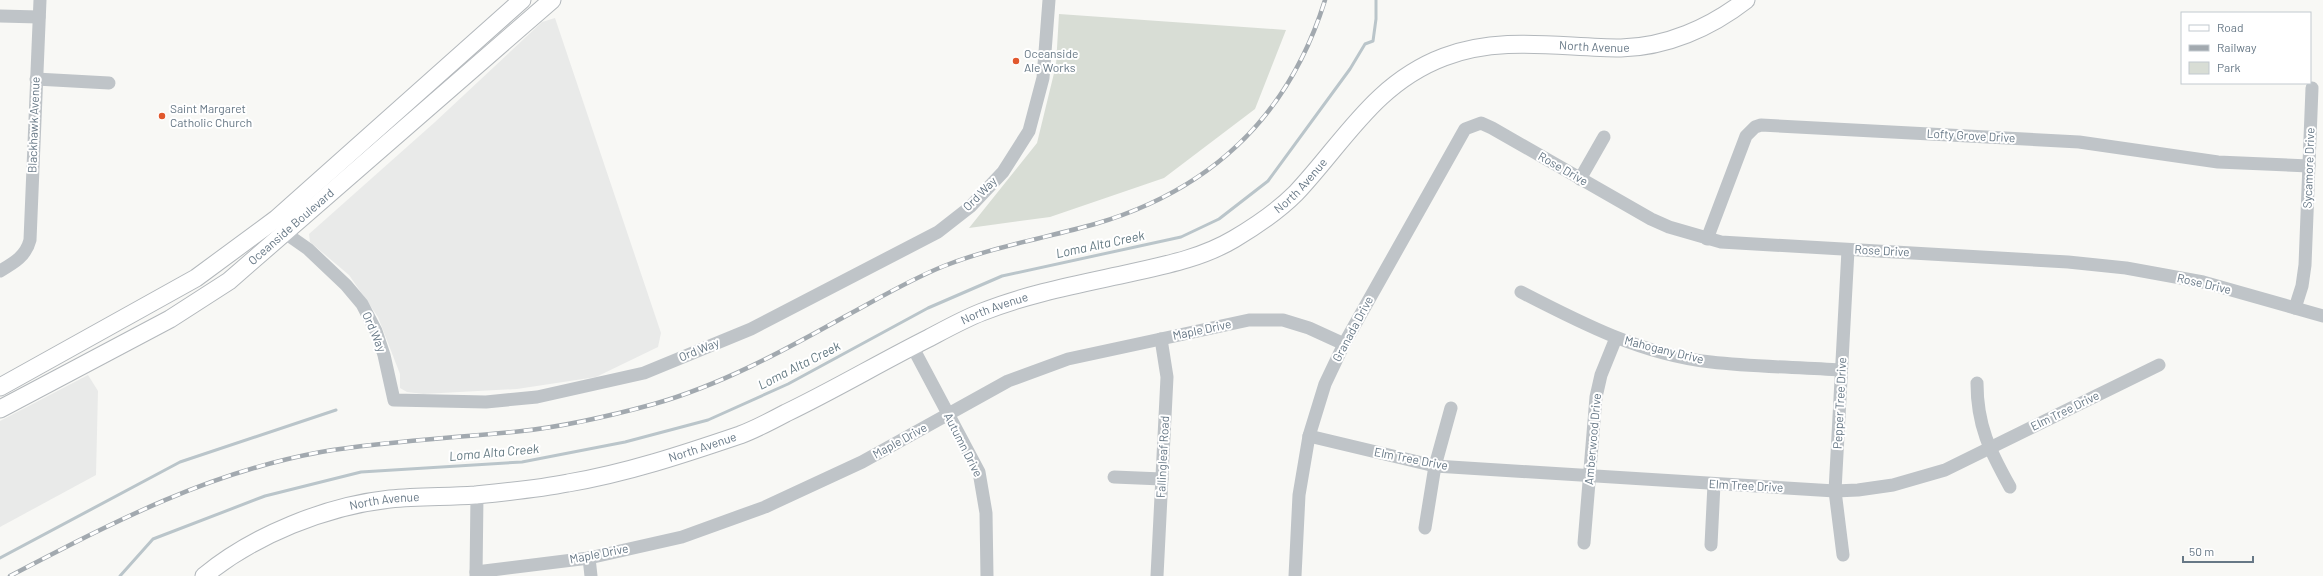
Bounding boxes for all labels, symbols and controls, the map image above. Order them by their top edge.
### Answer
legend [2181,12,2311,84]
text: Road [2217,20,2244,34]
street label: North Avenue [1559,37,1630,54]
text: Railway [2217,40,2257,54]
place label: Oceanside Ale Works [1024,46,1078,74]
marker: Oceanside Ale Works [1011,56,1021,66]
text: Park [2217,60,2241,74]
street label: Blackhawk Avenue [24,77,42,173]
place label: Saint Margaret Catholic Church [170,101,252,129]
marker: Saint Margaret Catholic Church [157,111,167,121]
street label: Lofty Grove Drive [1926,126,2016,144]
street label: Sycamore Drive [2300,127,2316,209]
street label: Rose Drive [1536,148,1591,188]
street label: North Avenue [1271,155,1329,215]
street label: Ord Way [959,173,1000,213]
street label: Oceanside Boulevard [245,185,336,267]
water label: Loma Alta Creek [1054,227,1146,261]
street label: Rose Drive [1854,242,1910,258]
street label: Rose Drive [2176,270,2233,296]
street label: North Avenue [958,289,1029,326]
street label: Granada Drive [1329,293,1375,364]
street label: Ord Way [360,309,390,354]
street label: Maple Drive [1171,316,1232,342]
street label: Mahogany Drive [1623,332,1705,366]
street label: Ord Way [676,334,721,363]
water label: Loma Alta Creek [755,337,843,393]
street label: Pepper Tree Drive [1830,357,1848,449]
street label: Elm Tree Drive [2028,387,2101,433]
street label: Amberwood Drive [1581,392,1603,485]
street label: Autumn Drive [942,410,986,479]
street label: Fallingleaf Road [1153,415,1171,498]
street label: Maple Drive [870,420,929,461]
street label: North Avenue [667,429,738,464]
water label: Loma Alta Creek [448,440,540,464]
street label: Elm Tree Drive [1373,444,1449,472]
street label: Elm Tree Drive [1708,476,1784,494]
street label: North Avenue [348,489,420,512]
scale bar [2183,538,2253,564]
street label: Maple Drive [568,540,629,566]
text: 50 m [2189,544,2214,558]

